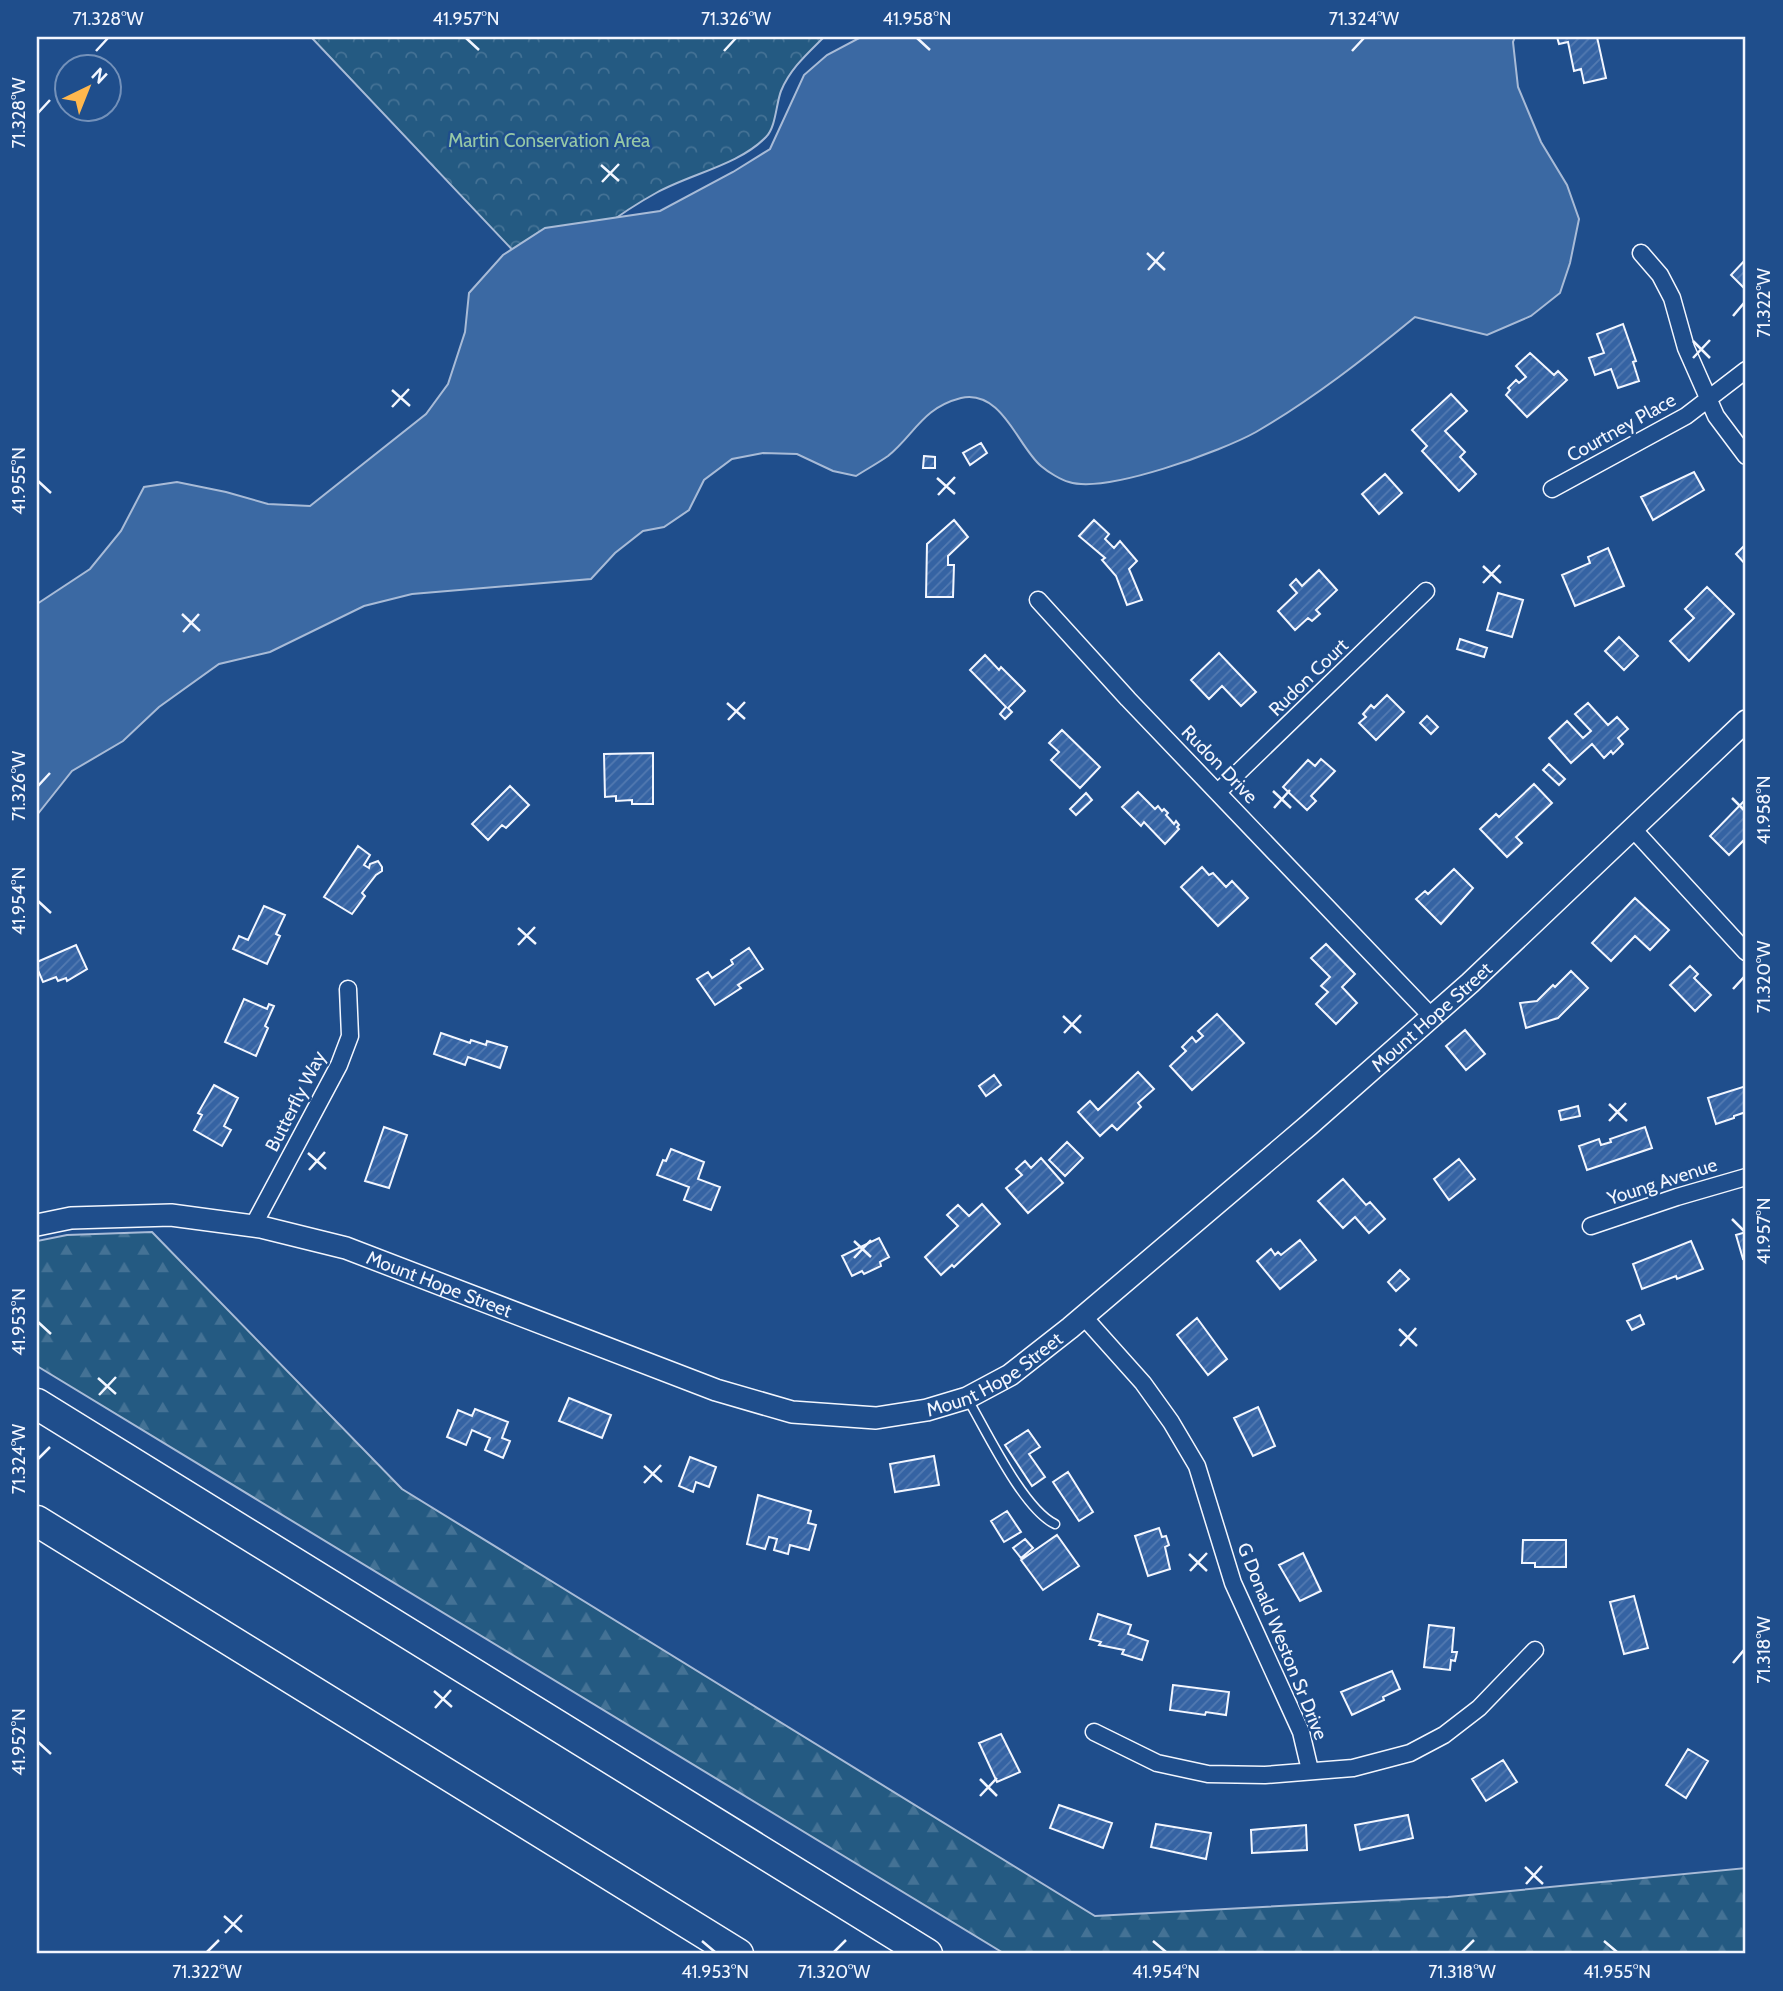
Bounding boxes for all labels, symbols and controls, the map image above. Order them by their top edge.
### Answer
text: 71.328°W [72,8,144,30]
text: 41.957°N [433,8,499,30]
text: 71.326°W [701,8,771,30]
text: 41.958°N [883,8,951,30]
text: 71.324°W [1329,8,1399,30]
north arrow [52,52,122,122]
text: N [86,63,112,89]
text: 71.328°W [8,77,30,149]
park label: Martin Conservation Area [448,129,650,152]
text: 71.322°W [1753,268,1775,338]
street label: Courtney Place [1563,388,1680,467]
text: 41.955°N [8,447,30,515]
street label: Rudon Court [1264,633,1353,721]
street label: Rudon Drive [1177,720,1263,808]
text: 71.326°W [8,751,30,821]
text: 41.958°N [1753,776,1775,844]
text: 41.954°N [8,867,30,935]
text: 71.320°W [1753,941,1775,1013]
street label: Mount Hope Street [1366,957,1497,1077]
street label: Butterfly Way [260,1047,331,1155]
street label: Young Avenue [1603,1153,1720,1210]
text: 41.957°N [1753,1198,1775,1264]
street label: Mount Hope Street [363,1246,516,1323]
text: 41.953°N [8,1288,30,1356]
street label: Mount Hope Street [924,1327,1067,1422]
text: 71.324°W [8,1424,30,1494]
street label: G Donald Weston Sr Drive [1232,1539,1333,1743]
text: 71.318°W [1753,1616,1775,1684]
text: 41.952°N [8,1708,30,1776]
text: 71.322°W [172,1961,242,1983]
text: 41.953°N [681,1961,749,1983]
text: 71.320°W [798,1961,870,1983]
text: 41.954°N [1132,1961,1200,1983]
text: 71.318°W [1428,1961,1496,1983]
text: 41.955°N [1583,1961,1651,1983]

